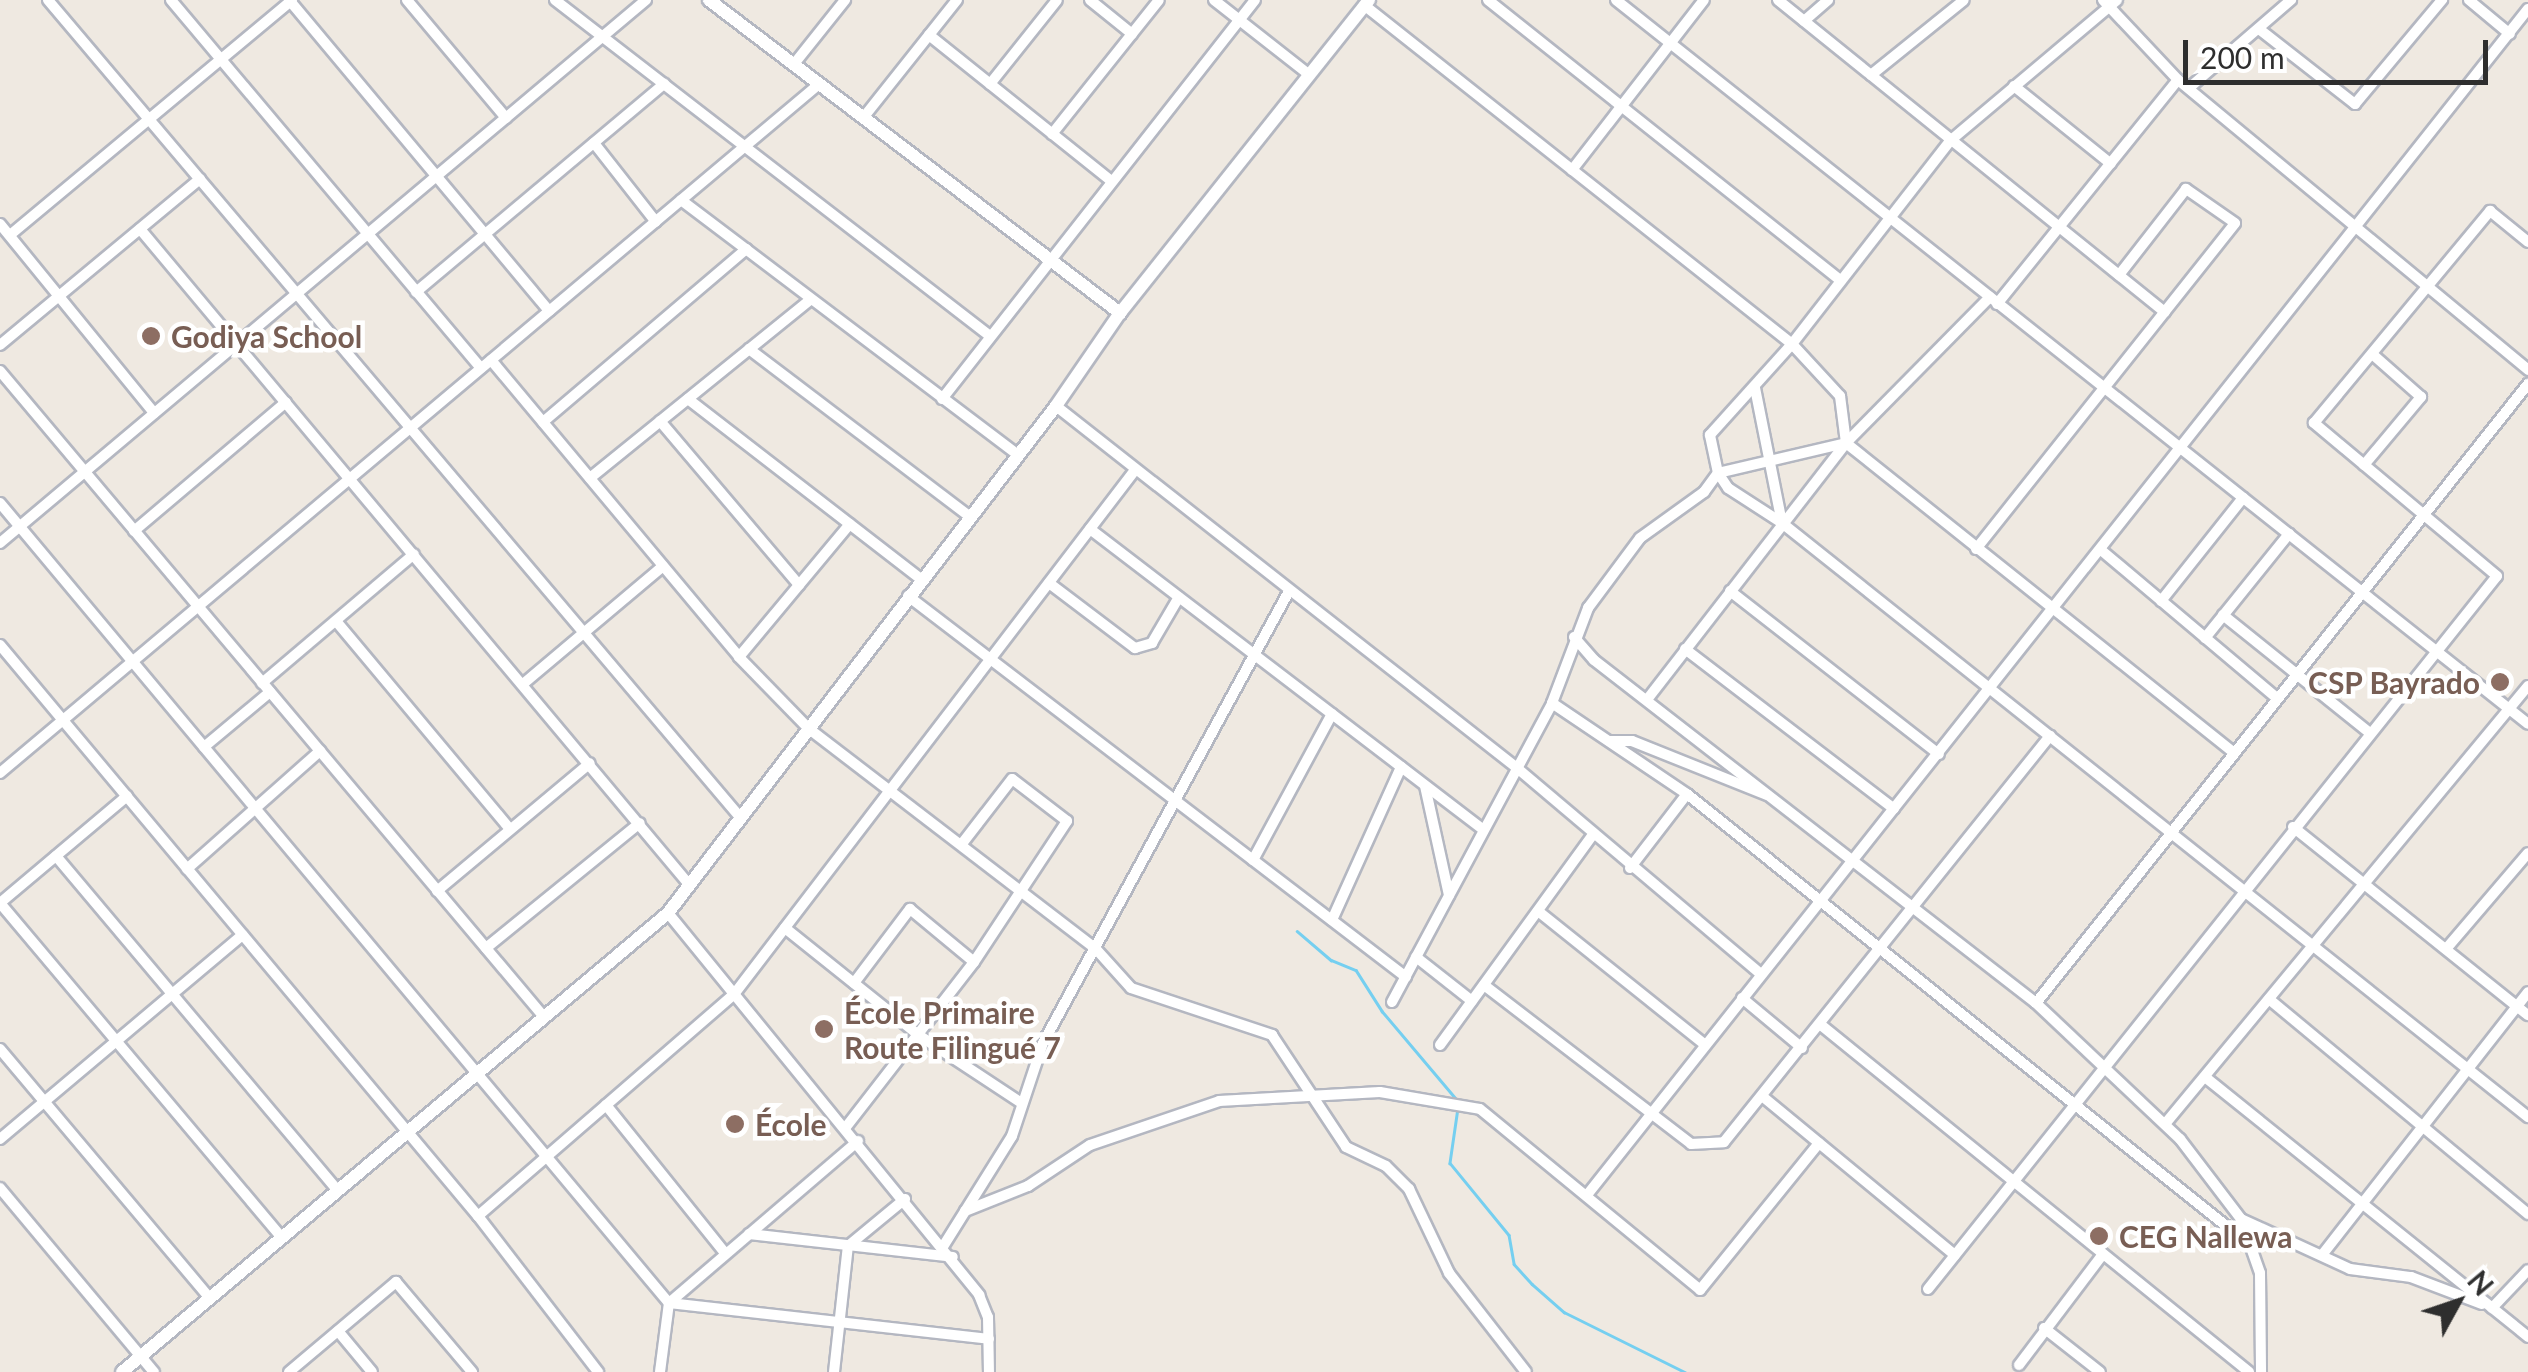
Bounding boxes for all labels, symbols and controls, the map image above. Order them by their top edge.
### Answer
scale bar [2188,20,2493,82]
text: 200 m [2200,39,2285,75]
place label: Godiya School [171,318,362,354]
marker: Godiya School [140,325,162,347]
place label: CSP Bayrado [2307,664,2480,700]
marker: CSP Bayrado [2489,671,2511,693]
place label: École Primaire Route Filingué 7 [844,994,1061,1064]
marker: École Primaire Route Filingué 7 [813,1018,835,1040]
place label: École [755,1106,827,1142]
marker: École [724,1113,746,1135]
place label: CEG Nallewa [2119,1218,2292,1254]
marker: CEG Nallewa [2088,1225,2110,1247]
north arrow [2408,1252,2508,1352]
text: N [2461,1264,2501,1302]

